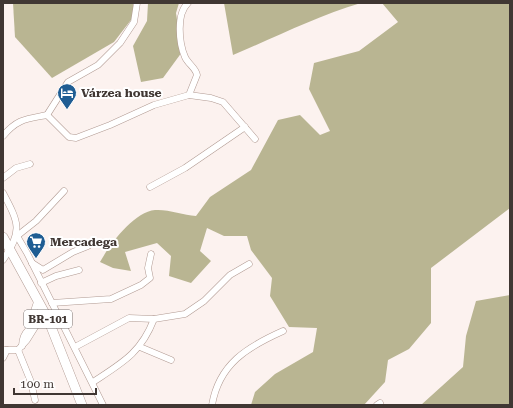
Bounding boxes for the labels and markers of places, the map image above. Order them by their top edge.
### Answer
hotel icon: Várzea house [56,82,78,110]
place label: Várzea house [81,86,162,100]
supermarket icon: Mercadega [25,231,47,259]
place label: Mercadega [50,235,117,249]

